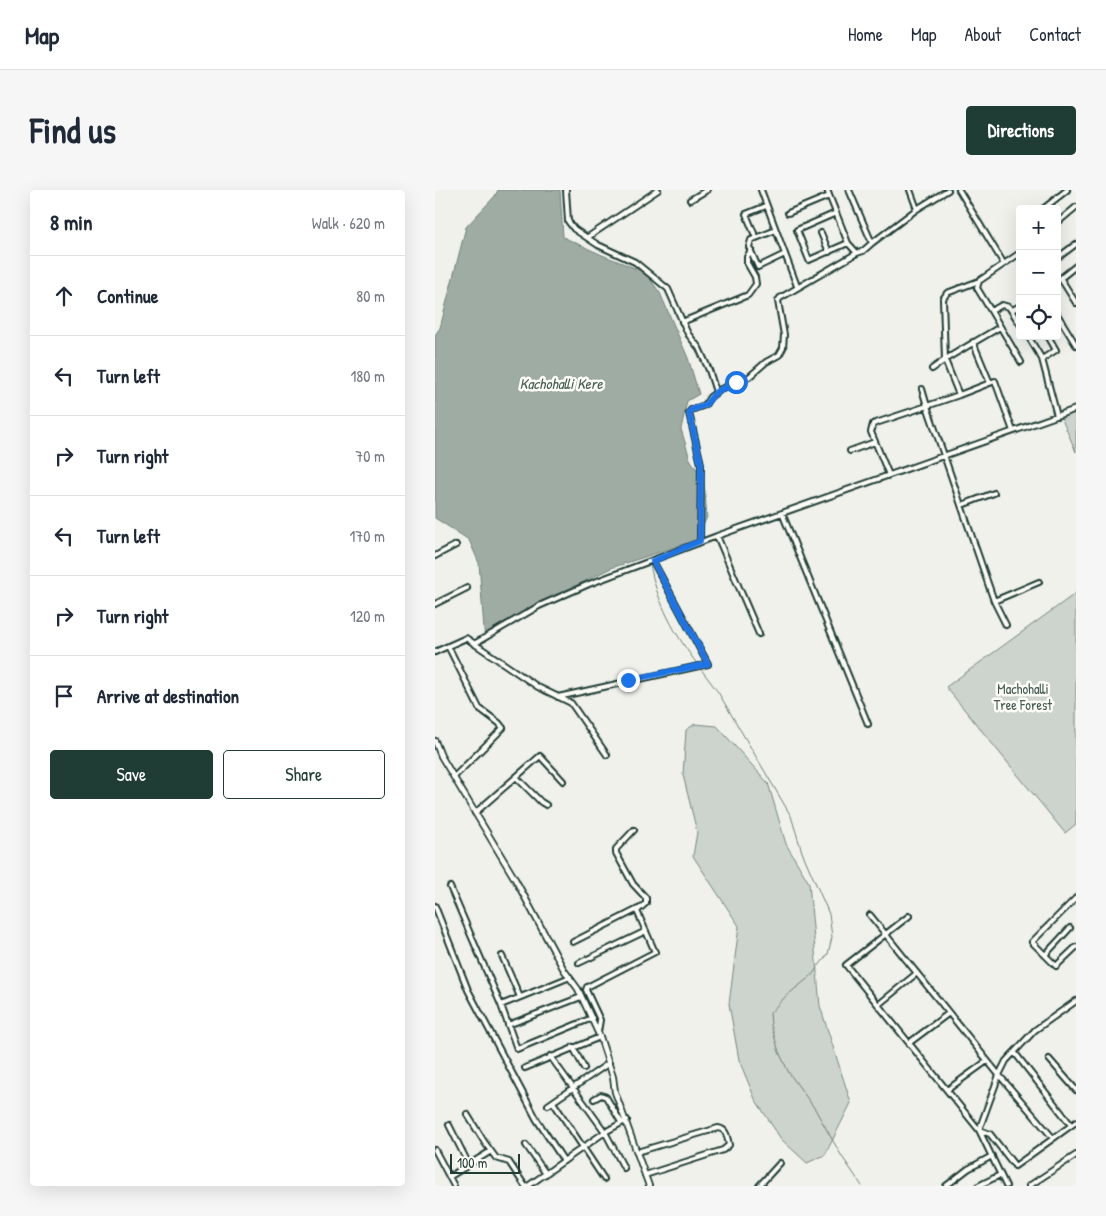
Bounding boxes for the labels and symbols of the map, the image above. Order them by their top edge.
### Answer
route start [725,371,748,394]
water label: Kachohalli Kere [520,373,603,394]
route end [617,669,640,692]
park label: Machohalli Tree Forest [994,679,1052,714]
scale bar [450,1151,520,1174]

